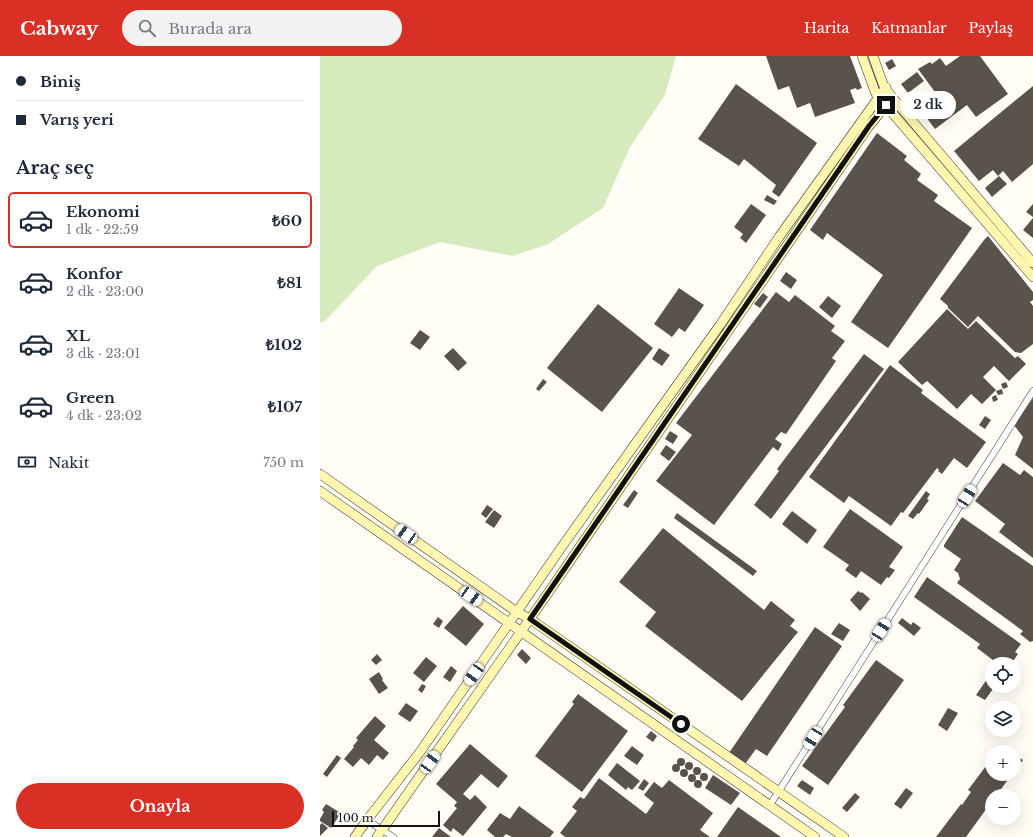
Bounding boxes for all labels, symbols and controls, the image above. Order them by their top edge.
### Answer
search box [122,10,402,46]
text: Cabway [20,17,98,40]
icon: search [136,17,158,39]
text: Burada ara [168,19,252,38]
text: Harita [804,19,849,37]
text: Katmanlar [871,19,947,37]
text: Paylaş [969,19,1013,37]
text: Biniş [40,72,81,91]
callout: 2 dk [900,91,956,119]
route end [877,96,895,114]
text: 2 dk [913,96,943,113]
text: Varış yeri [40,110,114,129]
text: Araç seç [16,157,94,179]
icon: car [18,202,54,238]
text: Ekonomi [66,202,140,221]
text: ₺60 [272,211,302,230]
text: 1 dk · 22:59 [66,221,139,238]
icon: car [18,264,54,300]
text: Konfor [66,264,123,283]
text: ₺81 [277,273,302,292]
text: 2 dk · 23:00 [66,283,144,300]
icon: car [18,326,54,362]
text: XL [66,326,90,345]
text: ₺102 [266,335,302,354]
text: 3 dk · 23:01 [66,345,140,362]
icon: car [18,388,54,424]
text: Green [66,388,115,407]
text: ₺107 [268,397,302,416]
text: 4 dk · 23:02 [66,407,142,424]
icon: cash [16,451,38,473]
text: Nakit [48,453,89,472]
text: 750 m [263,454,304,471]
car [956,483,978,509]
car [393,522,419,546]
car [458,584,484,608]
car [870,617,892,643]
map controls [985,657,1021,825]
button: locate [985,657,1021,693]
car [462,661,486,687]
button: layers [985,701,1021,737]
route start [672,715,690,733]
car [802,725,824,751]
button: + [985,745,1021,781]
car [418,749,442,775]
button: Onayla [16,783,304,829]
button: − [985,789,1021,825]
scale bar [332,809,440,828]
text: 100 m [338,811,374,825]

